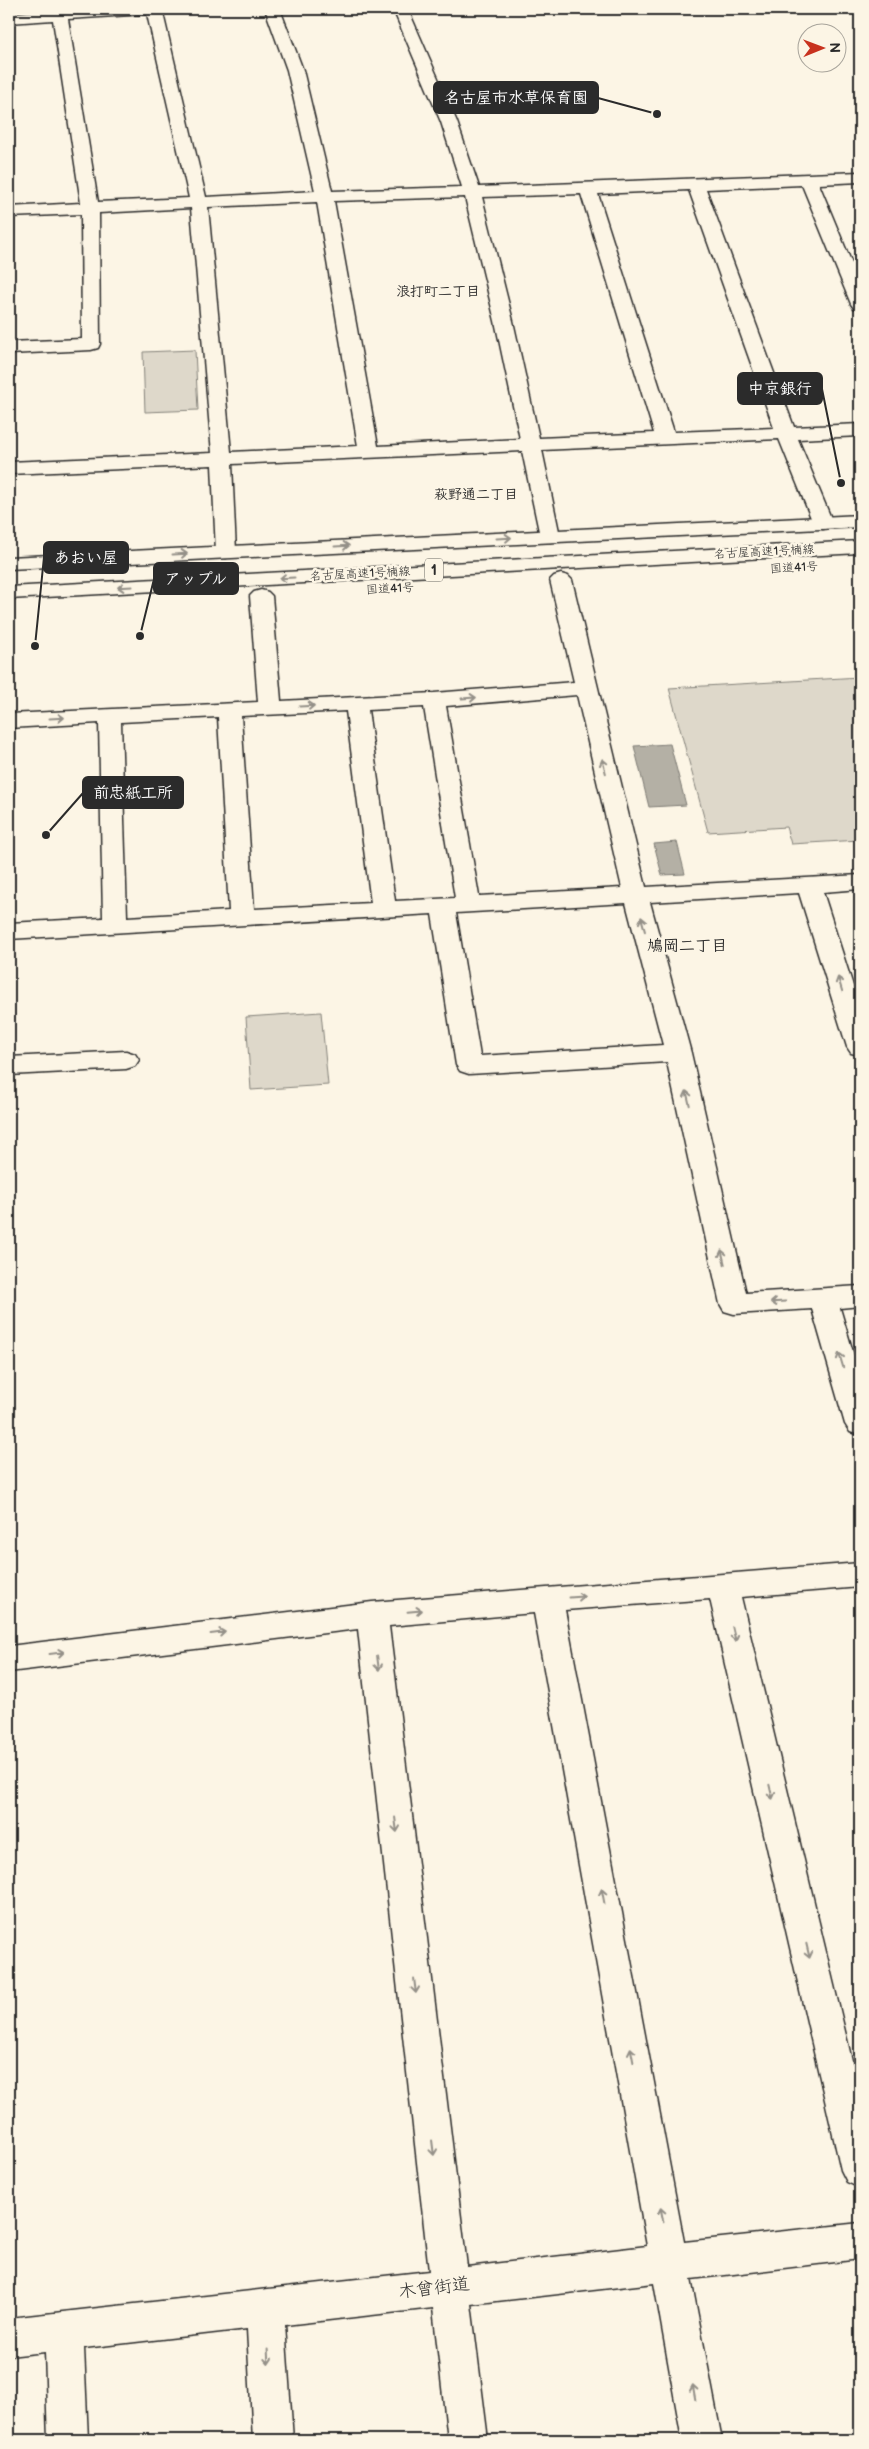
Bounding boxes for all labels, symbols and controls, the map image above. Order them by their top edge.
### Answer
north arrow [796,22,846,72]
text: N [826,42,843,53]
callout: 名古屋市水草保育園 [434,82,598,113]
text: 名古屋市水草保育園 [444,89,588,108]
district label: 浪打町二丁目 [396,283,480,300]
callout: 中京銀行 [738,373,822,404]
text: 中京銀行 [748,380,812,399]
district label: 萩野通二丁目 [434,486,518,503]
one-way arrow [496,534,512,543]
callout: あおい屋 [44,542,128,573]
one-way arrow [334,542,350,551]
street label: 名古屋高速1号楠線 [713,542,815,562]
text: あおい屋 [54,549,118,568]
one-way arrow [172,550,188,559]
road number: 1 [425,558,443,582]
street label: 国道41号 [770,559,818,577]
callout: アップル [154,563,238,594]
street label: 名古屋高速1号楠線 [309,564,411,584]
text: アップル [164,570,228,589]
one-way arrow [280,574,296,583]
street label: 国道41号 [366,580,414,598]
one-way arrow [117,583,133,592]
one-way arrow [461,693,477,702]
one-way arrow [299,702,315,711]
one-way arrow [49,714,65,723]
one-way arrow [599,758,608,774]
callout: 前忠紙工所 [83,777,183,808]
text: 前忠紙工所 [93,784,173,803]
one-way arrow [638,916,648,932]
district label: 鳩岡二丁目 [647,937,727,956]
one-way arrow [835,976,845,992]
one-way arrow [683,1090,692,1106]
one-way arrow [718,1249,728,1265]
one-way arrow [771,1297,787,1306]
one-way arrow [836,1353,845,1369]
one-way arrow [568,1592,584,1601]
one-way arrow [406,1606,422,1616]
one-way arrow [730,1626,739,1642]
one-way arrow [210,1628,226,1638]
one-way arrow [49,1648,65,1658]
one-way arrow [373,1655,383,1671]
one-way arrow [767,1784,776,1800]
one-way arrow [391,1816,401,1832]
one-way arrow [597,1888,607,1904]
one-way arrow [804,1942,813,1958]
one-way arrow [410,1978,420,1994]
one-way arrow [627,2048,637,2064]
one-way arrow [428,2139,438,2155]
one-way arrow [657,2207,666,2223]
street label: 木曾街道 [397,2273,471,2303]
one-way arrow [263,2348,272,2364]
one-way arrow [688,2385,698,2401]

